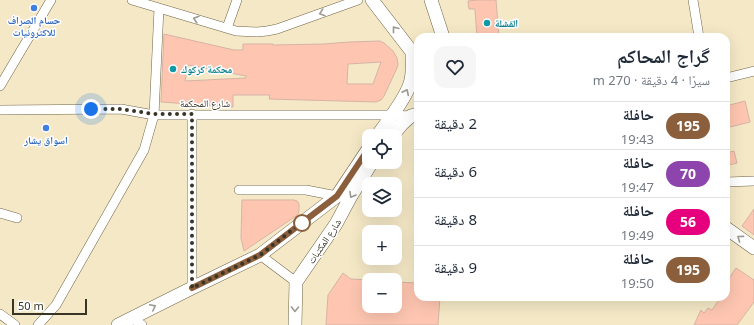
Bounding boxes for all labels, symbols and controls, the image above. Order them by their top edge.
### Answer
marker: حسام الصراف للاكترونيات [29,3,39,13]
one-way arrow [318,8,325,17]
place label: حسام الصراف للاكترونيات [8,13,61,39]
one-way arrow [193,15,200,24]
place label: القشلة [495,16,518,30]
marker: القشلة [482,18,492,28]
one-way arrow [392,27,399,34]
text: گراج المحاكم [617,43,710,69]
button: heart [434,46,476,88]
place label: محكمة كركوك [181,62,232,76]
marker: محكمة كركوك [168,64,178,74]
text: سيرًا · 4 دقيقة · 270 m [593,71,710,89]
one-way arrow [401,88,409,96]
street label: شارع المحكمة [180,96,230,110]
your location [81,99,101,119]
text: حافلة [623,104,654,124]
text: 2 دقيقة [434,113,477,133]
text: 195 [676,116,700,135]
marker: اسواق يشار [41,123,51,133]
map controls [362,129,402,313]
button: locate [362,129,402,169]
text: 19:43 [621,130,654,148]
place label: اسواق يشار [23,133,68,147]
text: حافلة [623,152,654,172]
text: 6 دقيقة [434,161,477,181]
text: 70 [680,164,696,183]
button: layers [362,177,402,217]
text: 19:47 [621,178,654,196]
one-way arrow [349,191,357,198]
text: حافلة [623,200,654,220]
text: 8 دقيقة [434,209,477,229]
text: 56 [680,212,696,231]
unlabelled marker [293,214,311,232]
street label: شارع المكتبات [304,215,344,266]
button: + [362,225,402,265]
text: 19:49 [621,226,654,244]
one-way arrow [737,235,744,243]
text: حافلة [623,248,654,268]
text: 9 دقيقة [434,257,477,277]
text: 195 [676,260,700,279]
button: − [362,273,402,313]
text: 19:50 [621,274,654,292]
scale bar [12,297,87,316]
text: 50 m [18,298,44,313]
one-way arrow [149,304,156,312]
one-way arrow [291,306,299,312]

